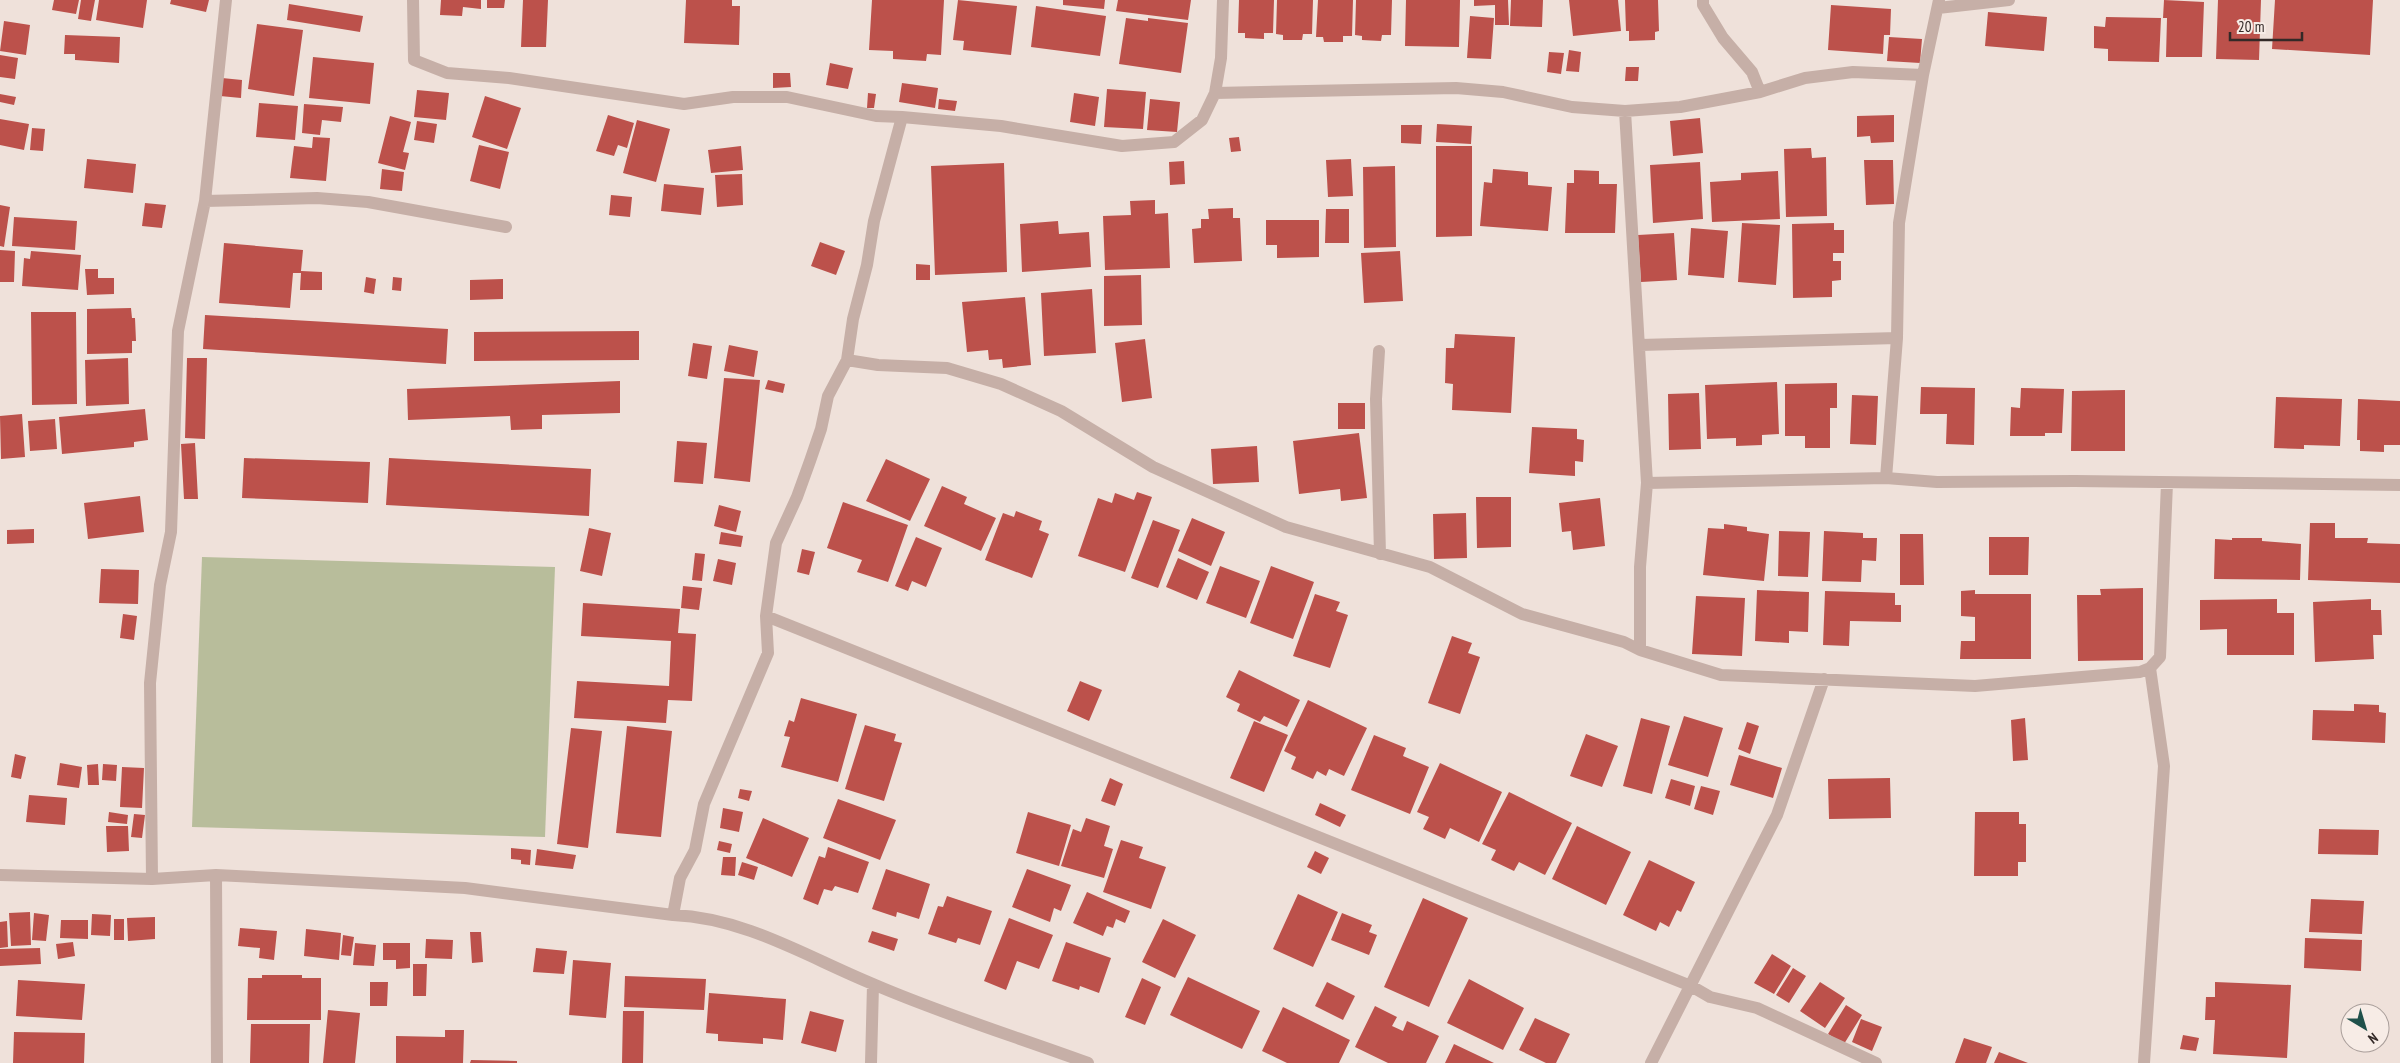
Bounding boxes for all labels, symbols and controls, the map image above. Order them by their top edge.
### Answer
scale bar [2230,10,2302,42]
text: 20 m [2238,17,2264,36]
north arrow [2340,1003,2390,1053]
text: N [2364,1029,2382,1048]

